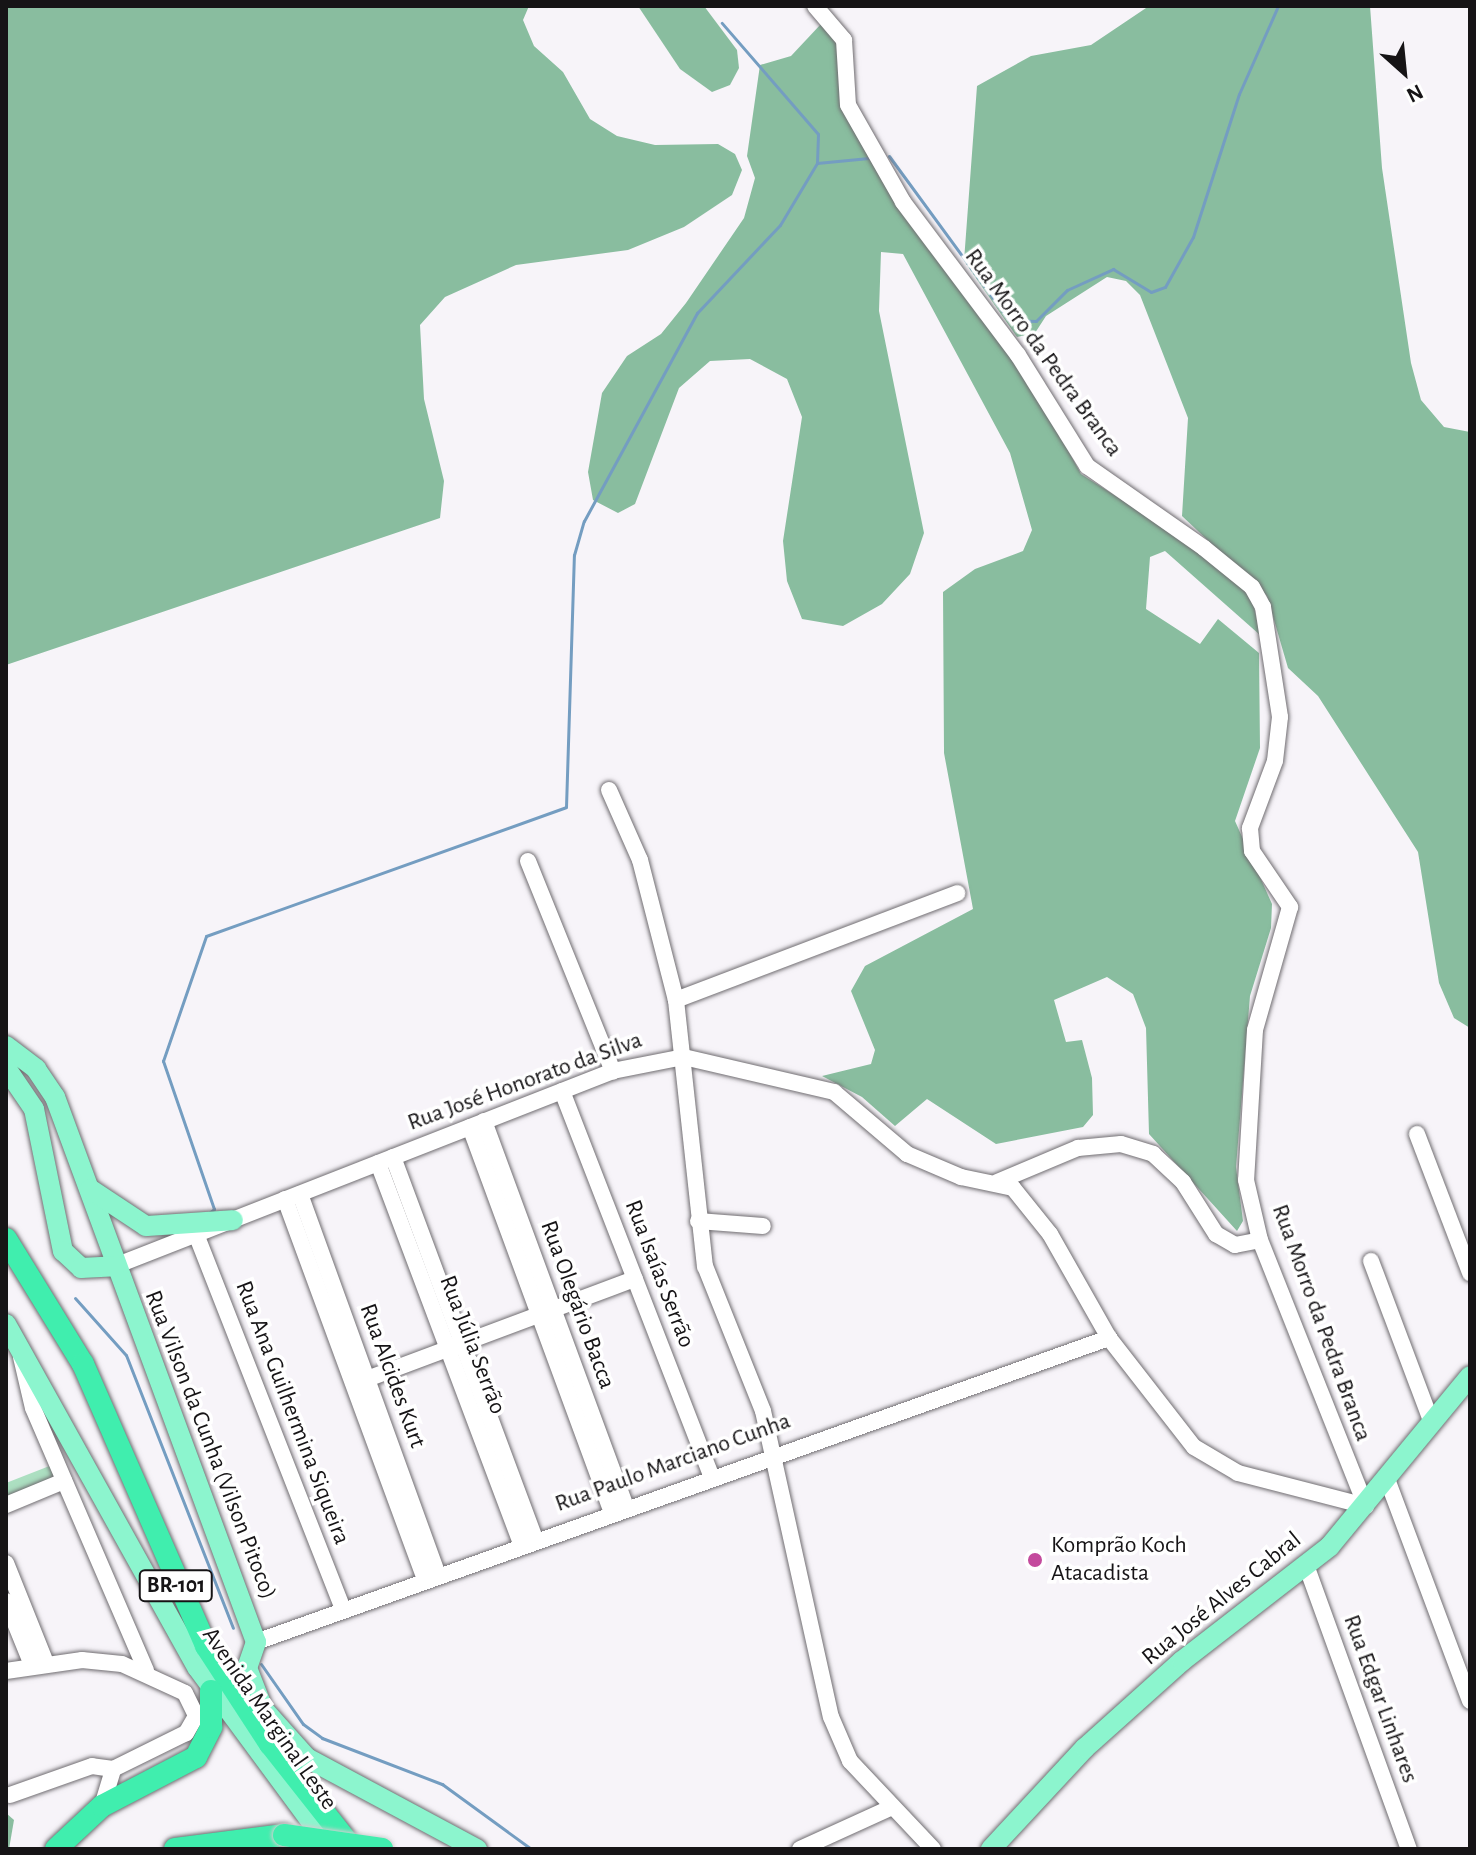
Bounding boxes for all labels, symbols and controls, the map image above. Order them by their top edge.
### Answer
north arrow [1364,32,1444,112]
text: N [1403,80,1427,107]
street label: Rua Morro da Pedra Branca [958,243,1128,463]
street label: Rua José Honorato da Silva [404,1026,646,1138]
street label: Rua Isaías Serrão [618,1196,700,1352]
street label: Rua Morro da Pedra Branca [1265,1201,1377,1445]
street label: Rua Olegário Bacca [533,1217,621,1393]
street label: Rua Júlia Serrão [432,1272,512,1418]
street label: Rua Ana Guilhermina Siqueira [228,1277,356,1549]
street label: Rua Vilson da Cunha (Vilson Pitoco) [138,1287,282,1603]
street label: Rua Alcides Kurt [353,1300,431,1452]
street label: Rua Paulo Marciano Cunha [551,1407,795,1519]
street label: Rua José Alves Cabral [1137,1526,1307,1672]
place label: Komprão Koch Atacadista [1051,1532,1187,1588]
marker: Komprão Koch Atacadista [1026,1551,1044,1569]
road number: BR-101 [138,1568,214,1604]
street label: Rua Edgar Linhares [1336,1611,1424,1787]
street label: Avenida Marginal Leste [195,1622,343,1816]

